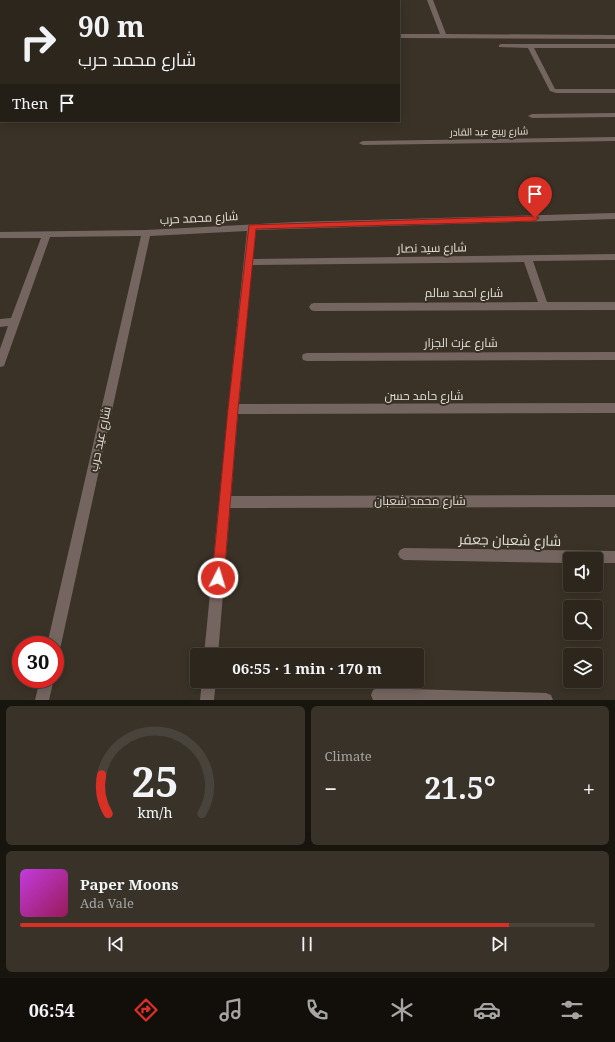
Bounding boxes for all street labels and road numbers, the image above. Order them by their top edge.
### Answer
street label: شارع ربيع عبد القادر [449,123,528,139]
street label: شارع محمد حرب [159,207,239,228]
street label: شارع سيد نصار [396,238,467,257]
street label: شارع احمد سالم [425,284,503,301]
street label: شارع عزت الجزار [423,334,498,351]
street label: شارع حامد حسن [385,387,464,404]
street label: شارع عيد حرب [84,405,115,473]
street label: شارع محمد شعبان [374,492,466,509]
street label: شارع شعبان جعفر [458,529,561,550]

